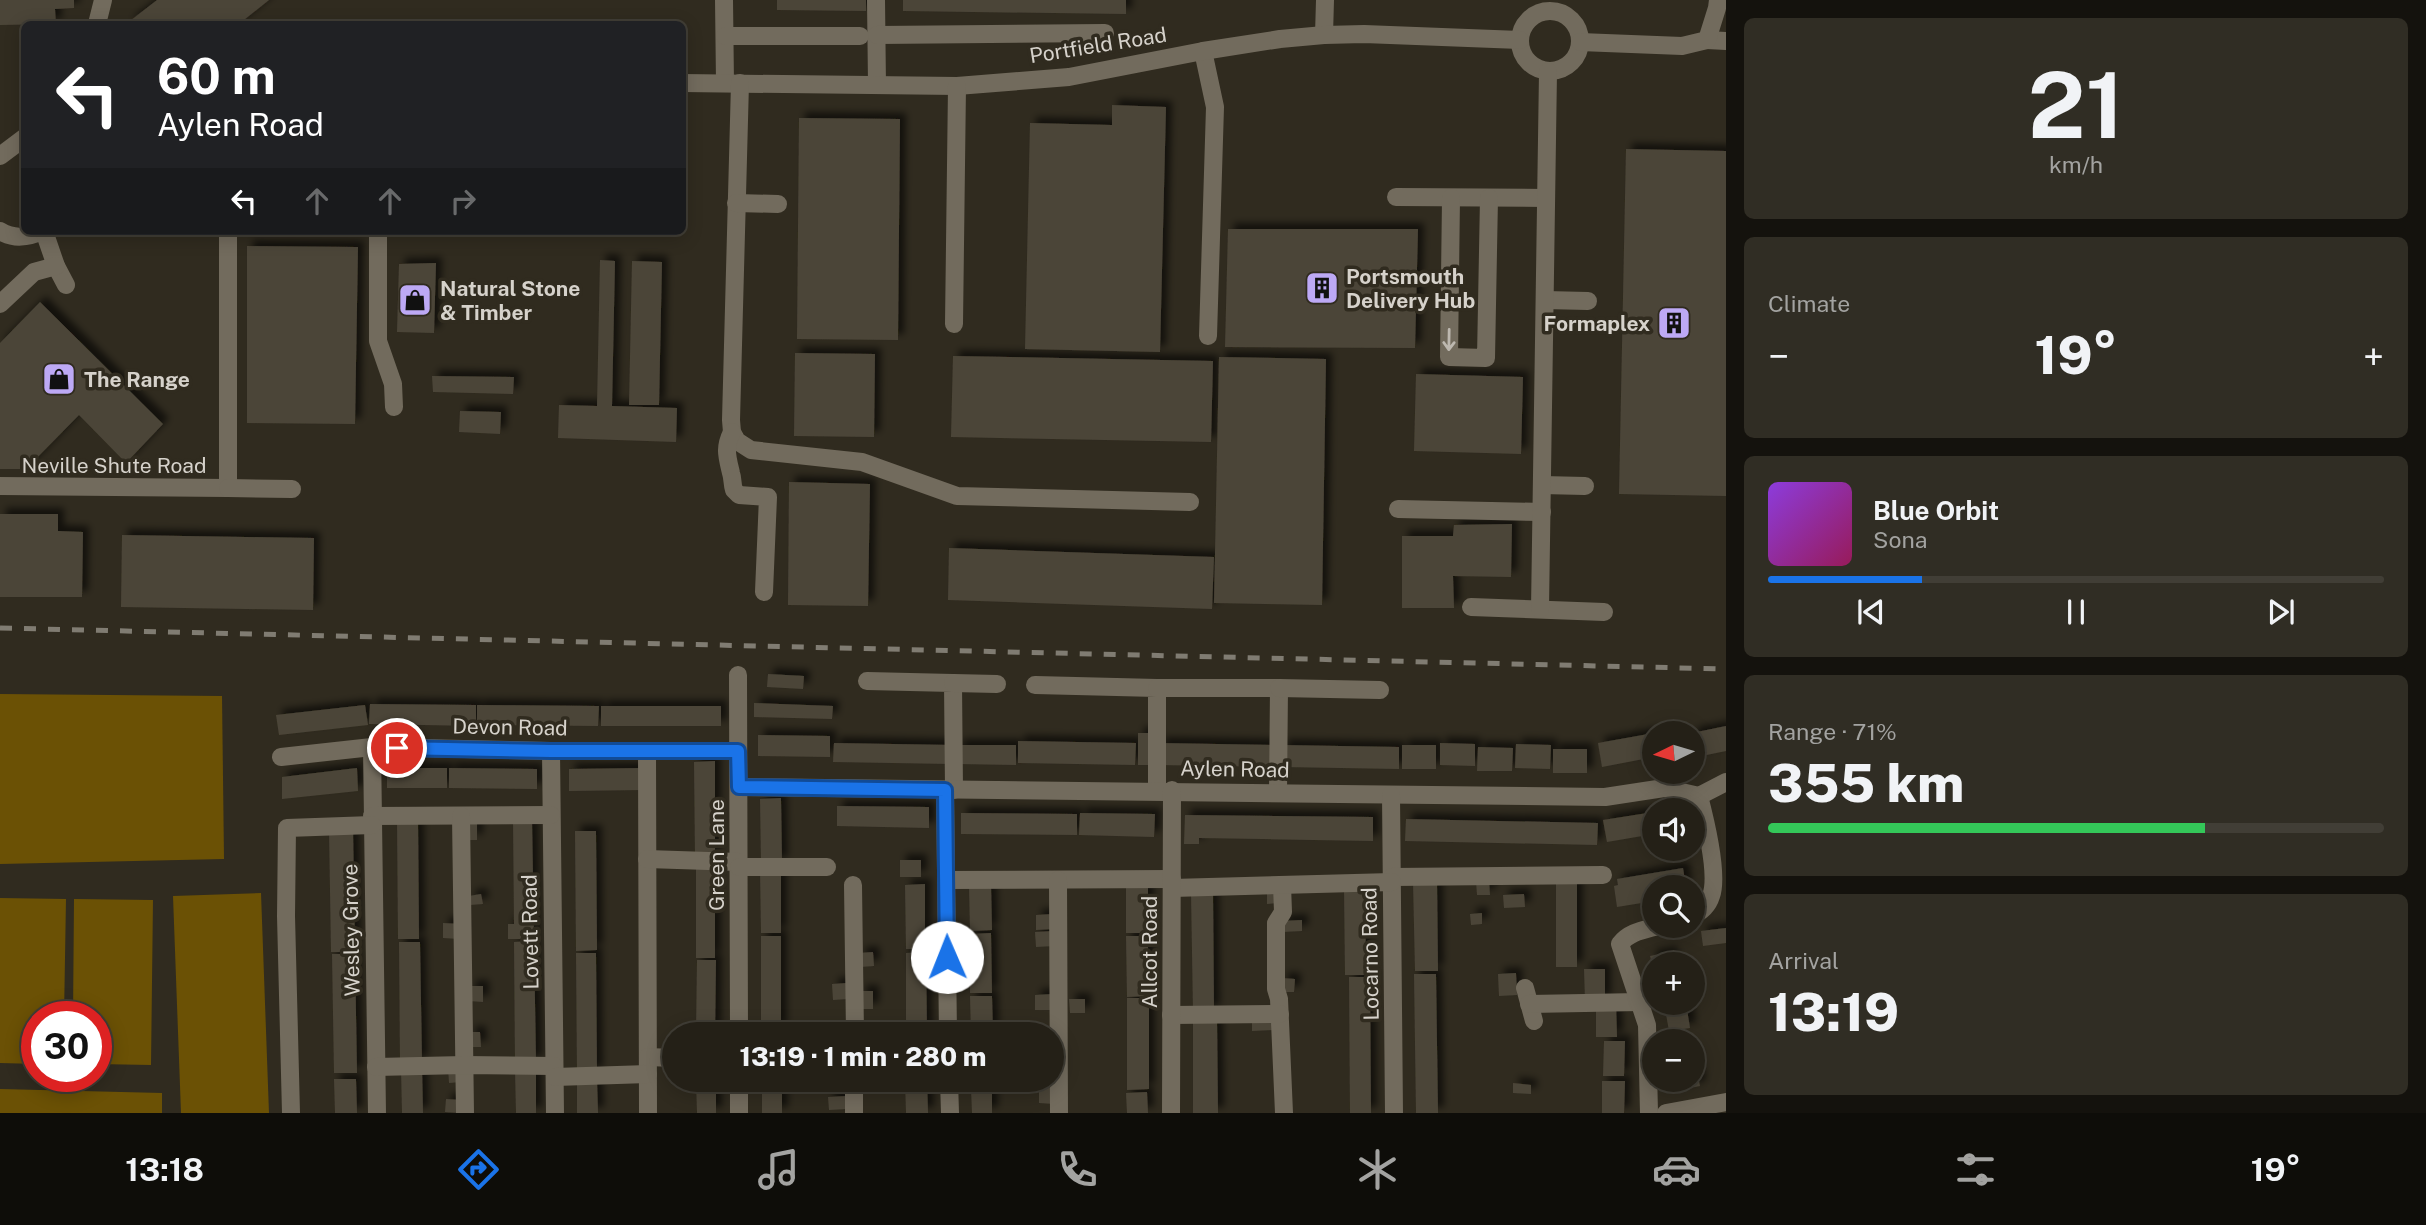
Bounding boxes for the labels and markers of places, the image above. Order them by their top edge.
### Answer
place label: Portsmouth Delivery Hub [1346,264,1475,313]
building icon: Portsmouth Delivery Hub [1303,269,1341,307]
place label: Natural Stone & Timber [440,276,580,325]
shop icon: Natural Stone & Timber [396,281,434,319]
building icon: Formaplex [1655,304,1693,342]
place label: Formaplex [1544,311,1650,336]
shop icon: The Range [40,360,78,398]
place label: The Range [84,367,190,392]
pin [367,718,427,778]

